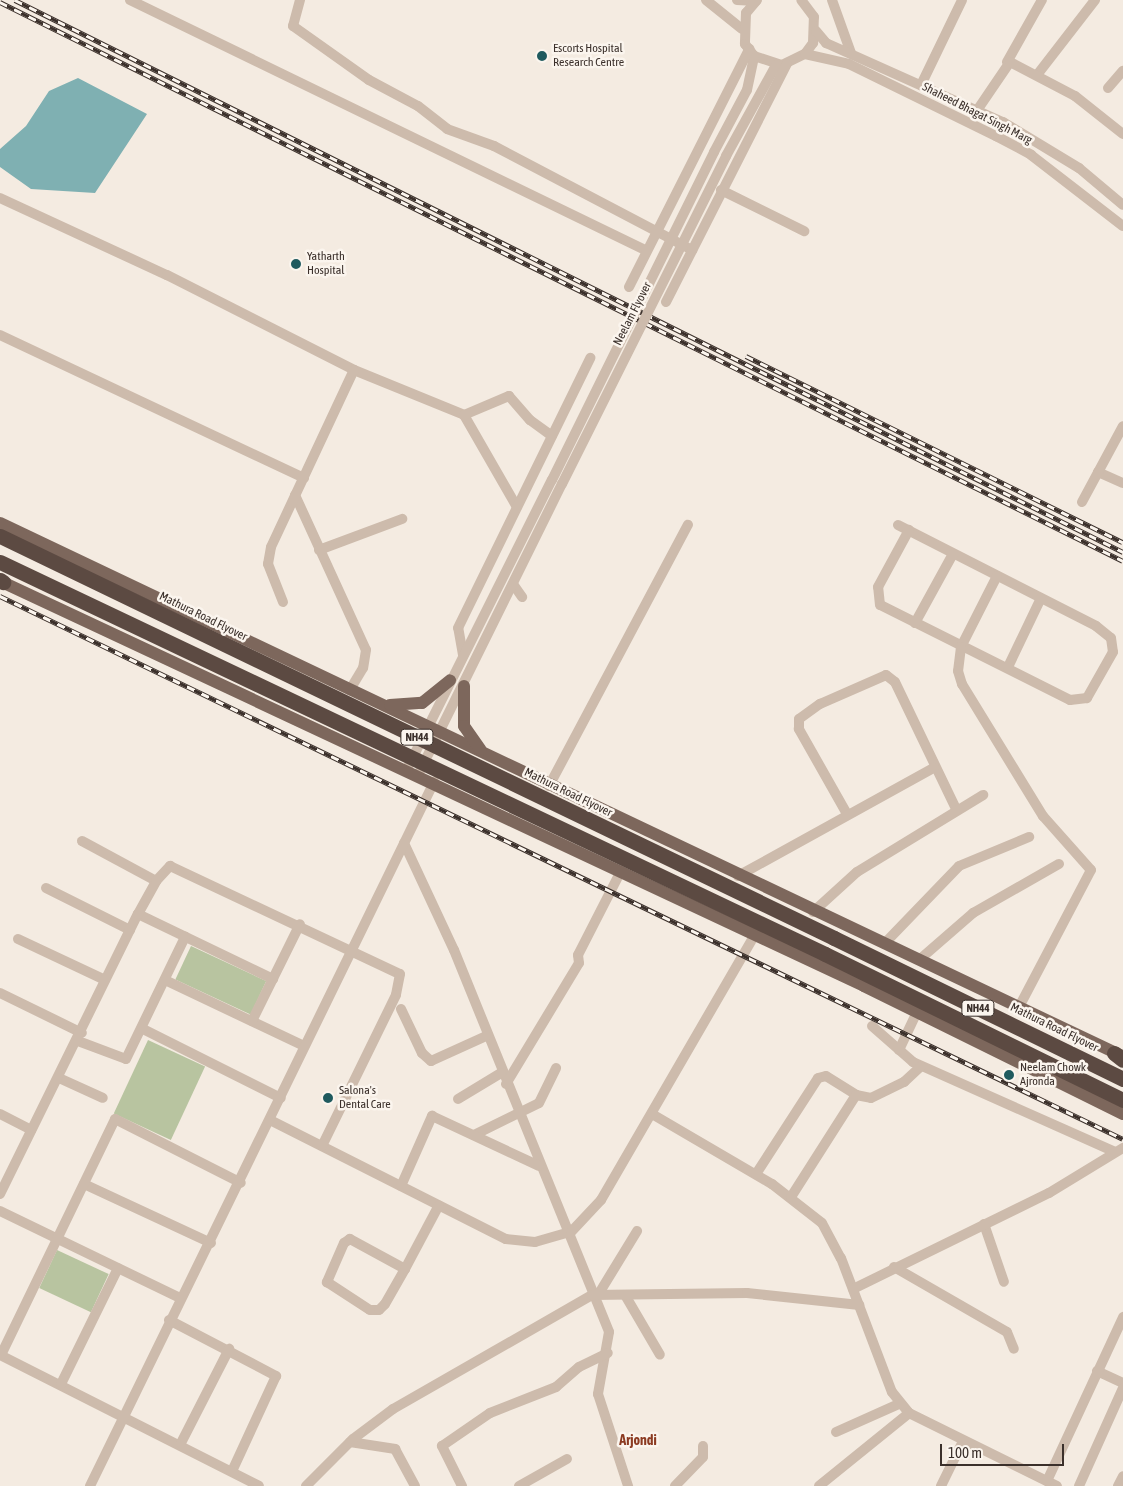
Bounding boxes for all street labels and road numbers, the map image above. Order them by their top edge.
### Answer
street label: Shaheed Bhagat Singh Marg [920,80,1034,148]
street label: Neelam Flyover [611,280,655,348]
street label: Mathura Road Flyover [157,590,249,644]
road number: NH44 [400,729,434,746]
street label: Mathura Road Flyover [522,766,614,820]
road number: NH44 [960,1000,996,1016]
street label: Mathura Road Flyover [1008,1001,1100,1055]

